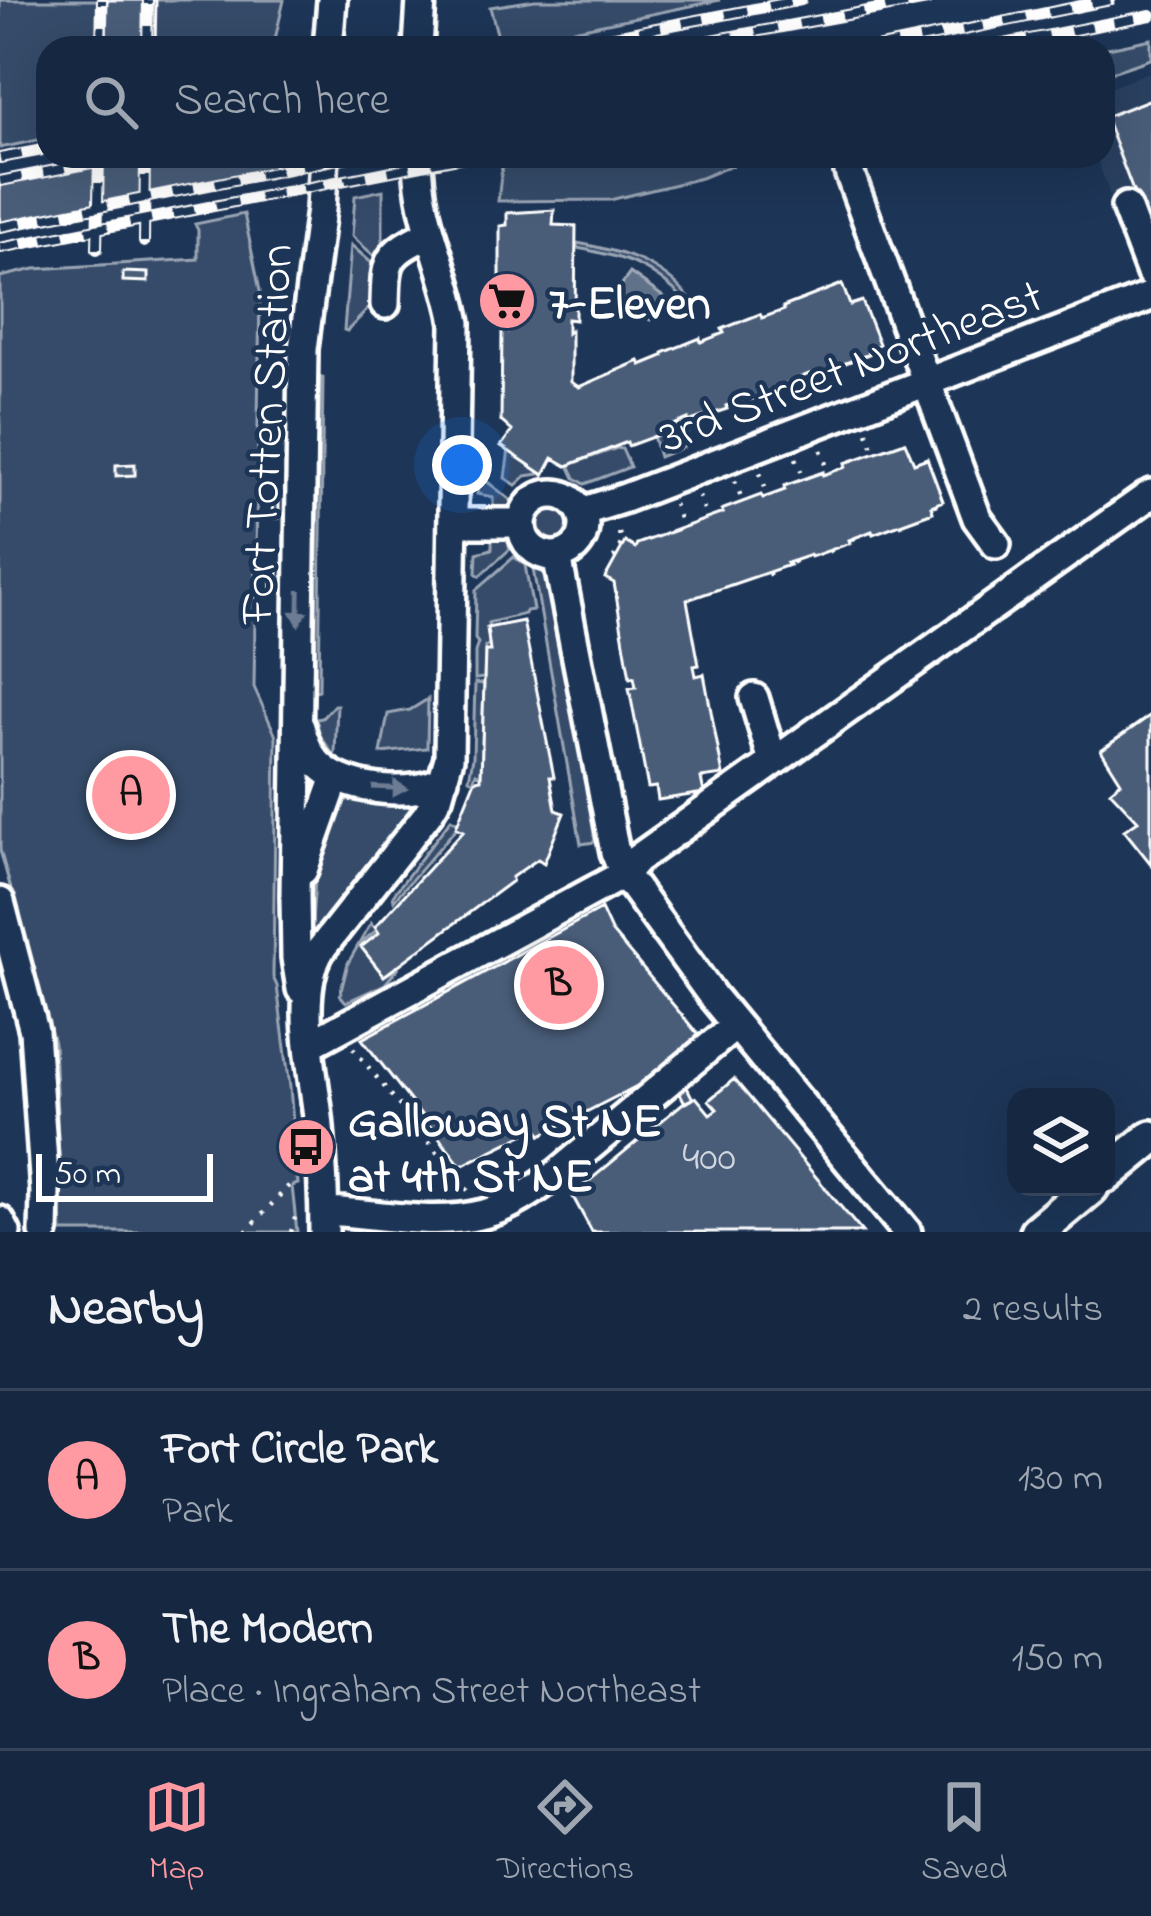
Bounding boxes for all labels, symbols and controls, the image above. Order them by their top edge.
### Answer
search box [36,36,1115,168]
icon: search [78,69,144,135]
text: Search here [174,69,390,135]
street label: Fort Totten Station [224,242,314,627]
street label: 3rd Street Northeast [650,263,1054,474]
supermarket icon: 7-Eleven [476,270,538,332]
place label: 7-Eleven [549,271,711,341]
your location [432,435,492,495]
one-way arrow [289,590,309,628]
pin: A [92,750,170,840]
one-way arrow [372,779,410,798]
pin: B [520,940,598,1030]
map controls [1007,1088,1115,1196]
button: layers [1007,1088,1115,1196]
place label: Galloway St NE at 4th St NE [348,1089,662,1214]
bus stop icon: Galloway St NE at 4th St NE [275,1116,337,1178]
house number: 400 [682,1128,736,1189]
scale bar [36,1148,213,1201]
text: 50 m [54,1151,121,1199]
text: Nearby [48,1273,204,1348]
text: 2 results [963,1282,1103,1339]
text: Fort Circle Park [162,1418,438,1484]
text: A [75,1451,99,1508]
text: 130 m [1018,1451,1103,1508]
text: Park [162,1484,232,1541]
text: The Modern [162,1598,373,1664]
text: B [74,1631,100,1688]
text: 150 m [1011,1631,1103,1688]
text: Place · Ingraham Street Northeast [162,1664,701,1721]
tab: Map [144,1774,210,1894]
tab: Directions [497,1774,634,1894]
tab: Saved [921,1774,1007,1894]

